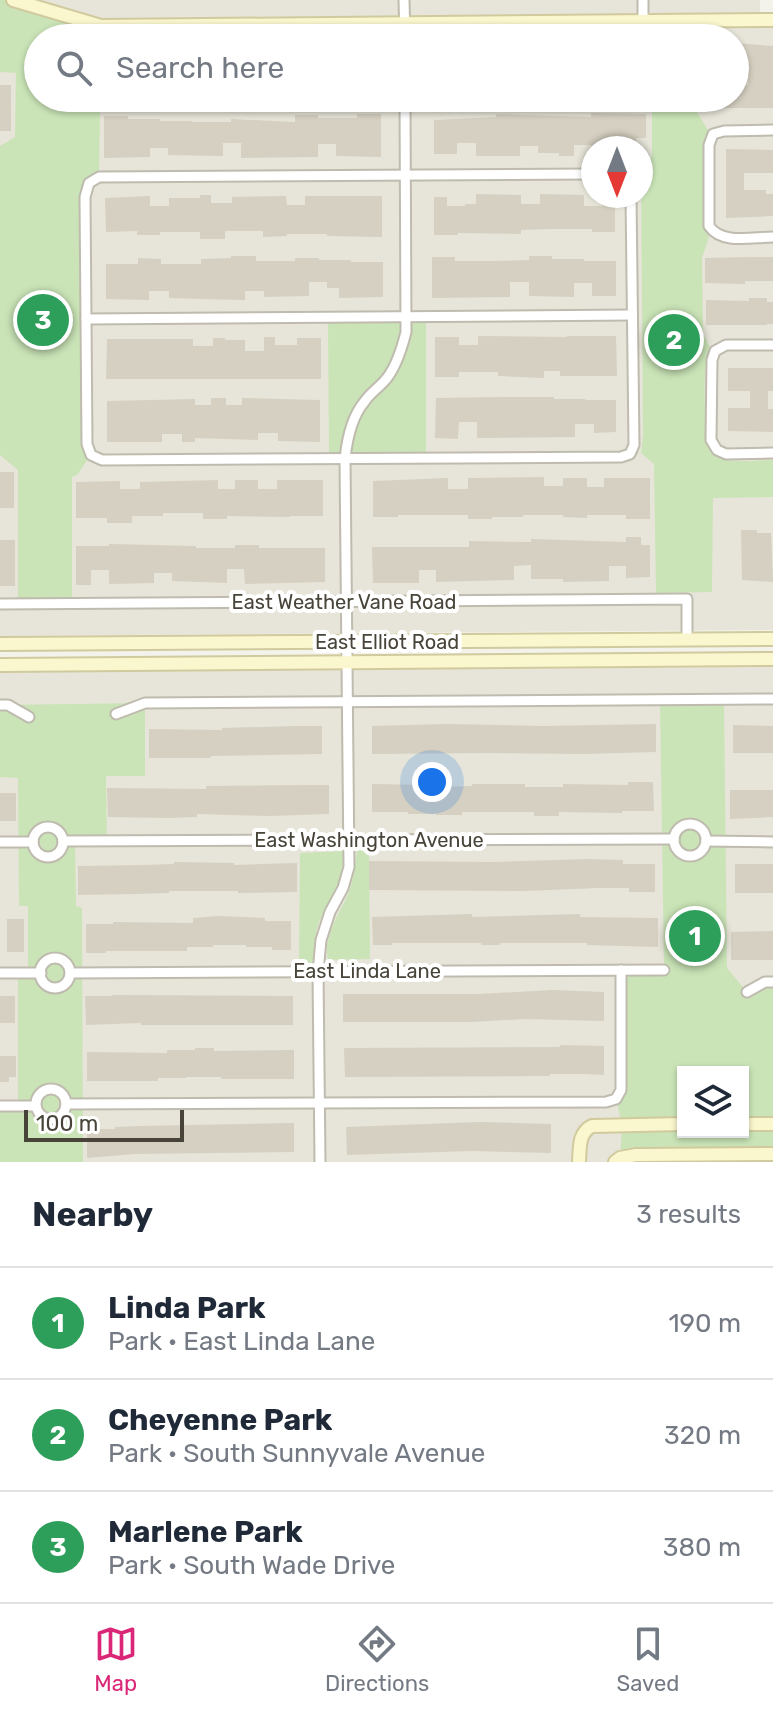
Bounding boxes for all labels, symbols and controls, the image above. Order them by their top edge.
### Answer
search box [24,24,749,112]
icon: search [52,46,96,90]
text: Search here [116,50,284,86]
north arrow [581,136,653,208]
pin: 3 [17,290,69,350]
pin: 2 [648,310,700,370]
street label: East Weather Vane Road [232,590,456,614]
street label: East Elliot Road [315,630,459,654]
your location [412,762,452,802]
street label: East Washington Avenue [254,828,484,852]
pin: 1 [669,906,721,966]
street label: East Linda Lane [293,959,441,983]
map controls [677,1066,749,1138]
button: layers [677,1066,749,1138]
scale bar [24,1106,184,1142]
text: 100 m [36,1110,98,1137]
text: Nearby [32,1194,153,1235]
text: 3 results [636,1199,741,1230]
text: Linda Park [108,1290,266,1326]
text: 1 [52,1308,64,1339]
text: 190 m [668,1308,741,1339]
text: Park · East Linda Lane [108,1326,375,1357]
text: Cheyenne Park [108,1402,332,1438]
text: 2 [50,1420,66,1451]
text: 320 m [664,1420,741,1451]
text: Park · South Sunnyvale Avenue [108,1438,485,1469]
text: Marlene Park [108,1514,303,1550]
text: 3 [49,1532,67,1563]
text: 380 m [663,1532,741,1563]
text: Park · South Wade Drive [108,1550,395,1581]
tab: Map [94,1622,138,1697]
tab: Directions [325,1622,429,1697]
tab: Saved [617,1622,679,1697]

